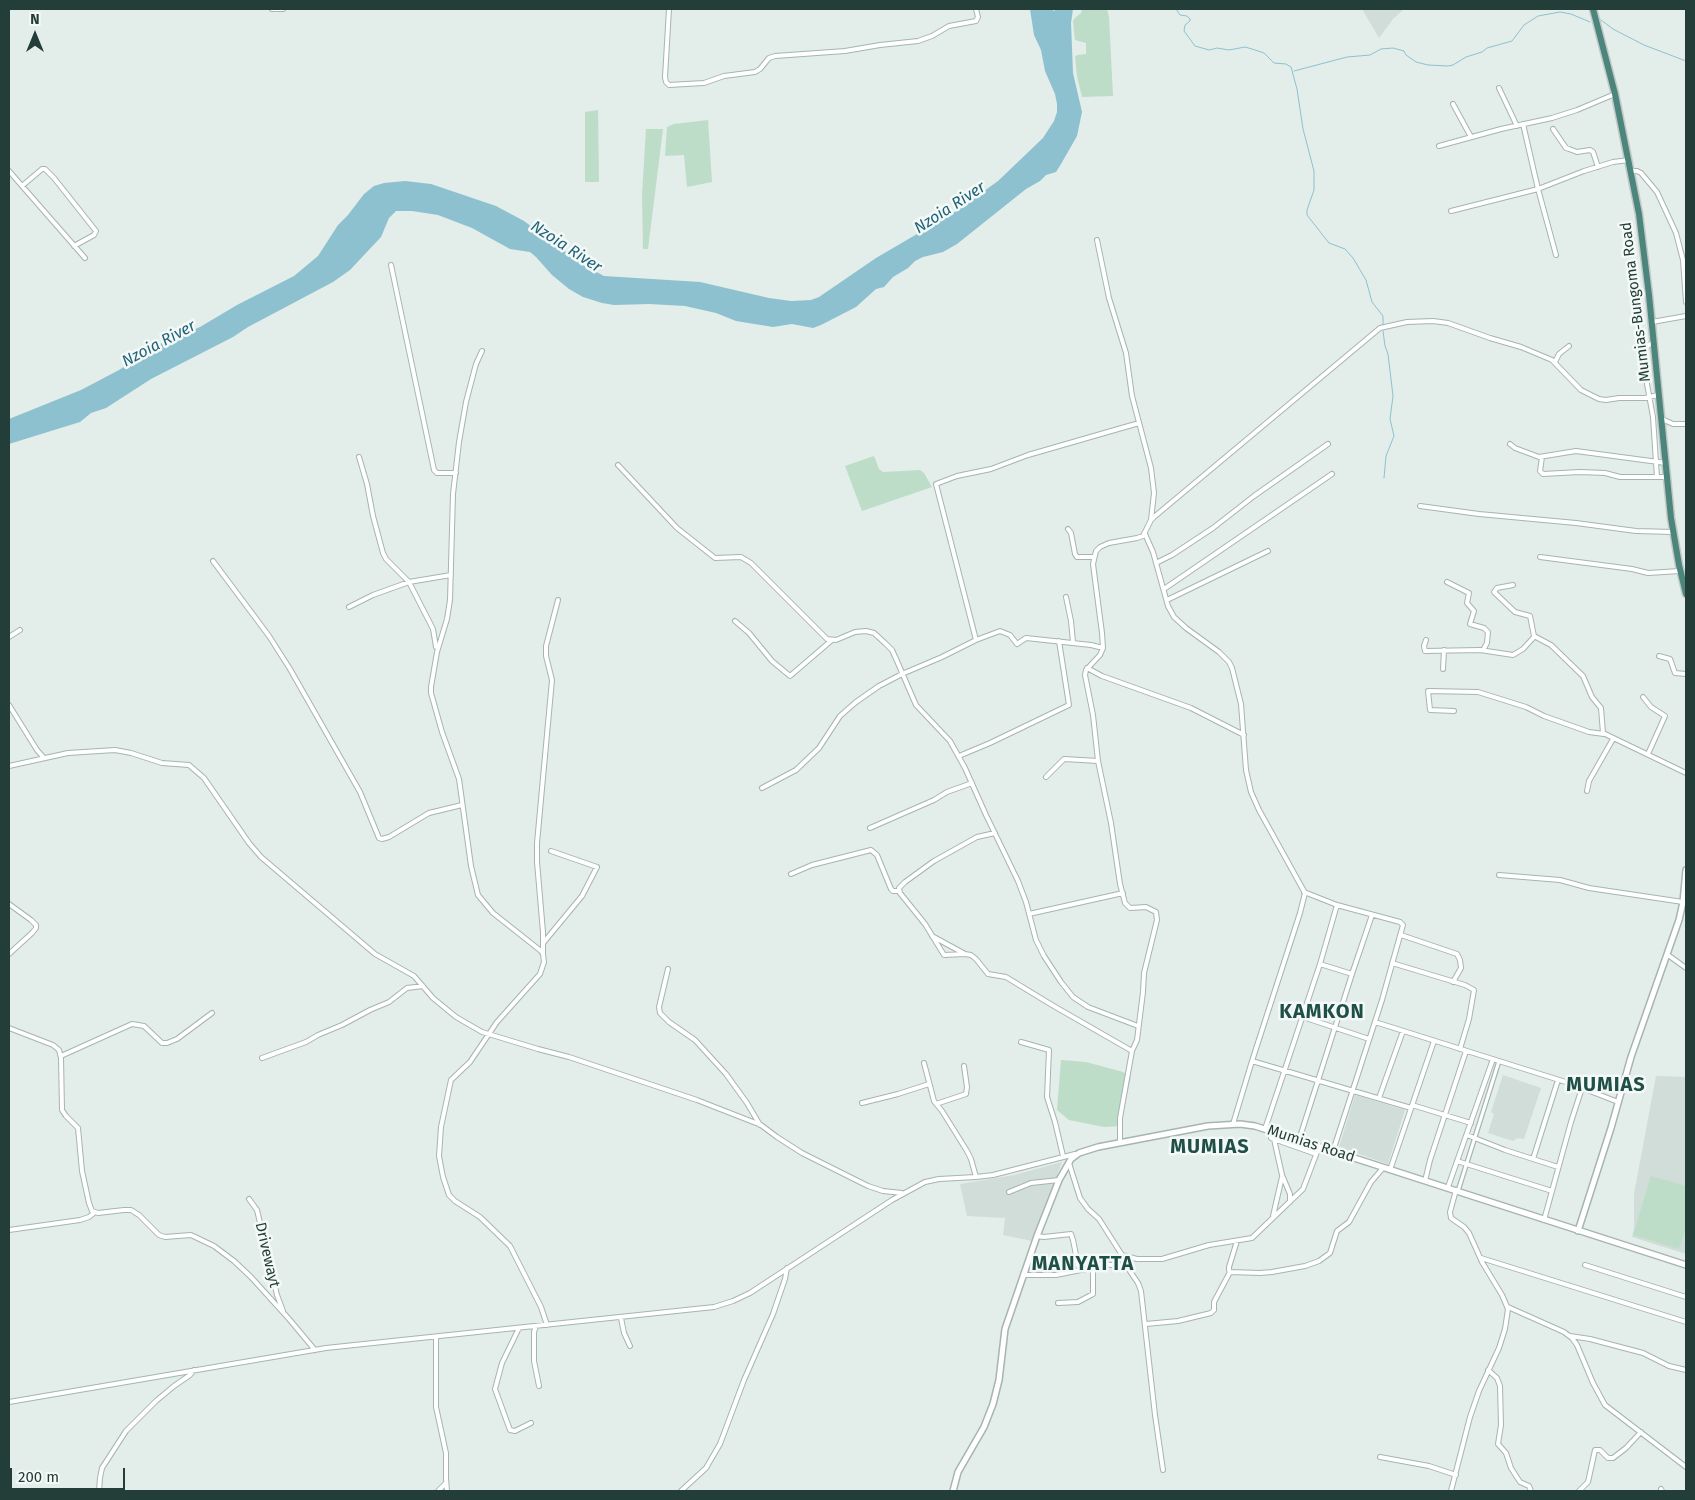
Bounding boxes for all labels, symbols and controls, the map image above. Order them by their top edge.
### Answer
north arrow [10,10,60,60]
text: N [30,11,40,28]
water label: Nzoia River [911,178,989,238]
water label: Nzoia River [527,217,605,277]
street label: Mumias-Bungoma Road [1617,221,1655,383]
water label: Nzoia River [119,317,199,371]
district label: KAMKON [1278,1000,1366,1024]
district label: MUMIAS [1565,1073,1647,1097]
street label: Mumias Road [1265,1121,1357,1167]
district label: MUMIAS [1169,1135,1251,1159]
street label: Drivewayt [251,1221,283,1289]
district label: MANYATTA [1031,1252,1135,1276]
scale bar [12,1458,128,1490]
text: 200 m [18,1468,59,1486]

